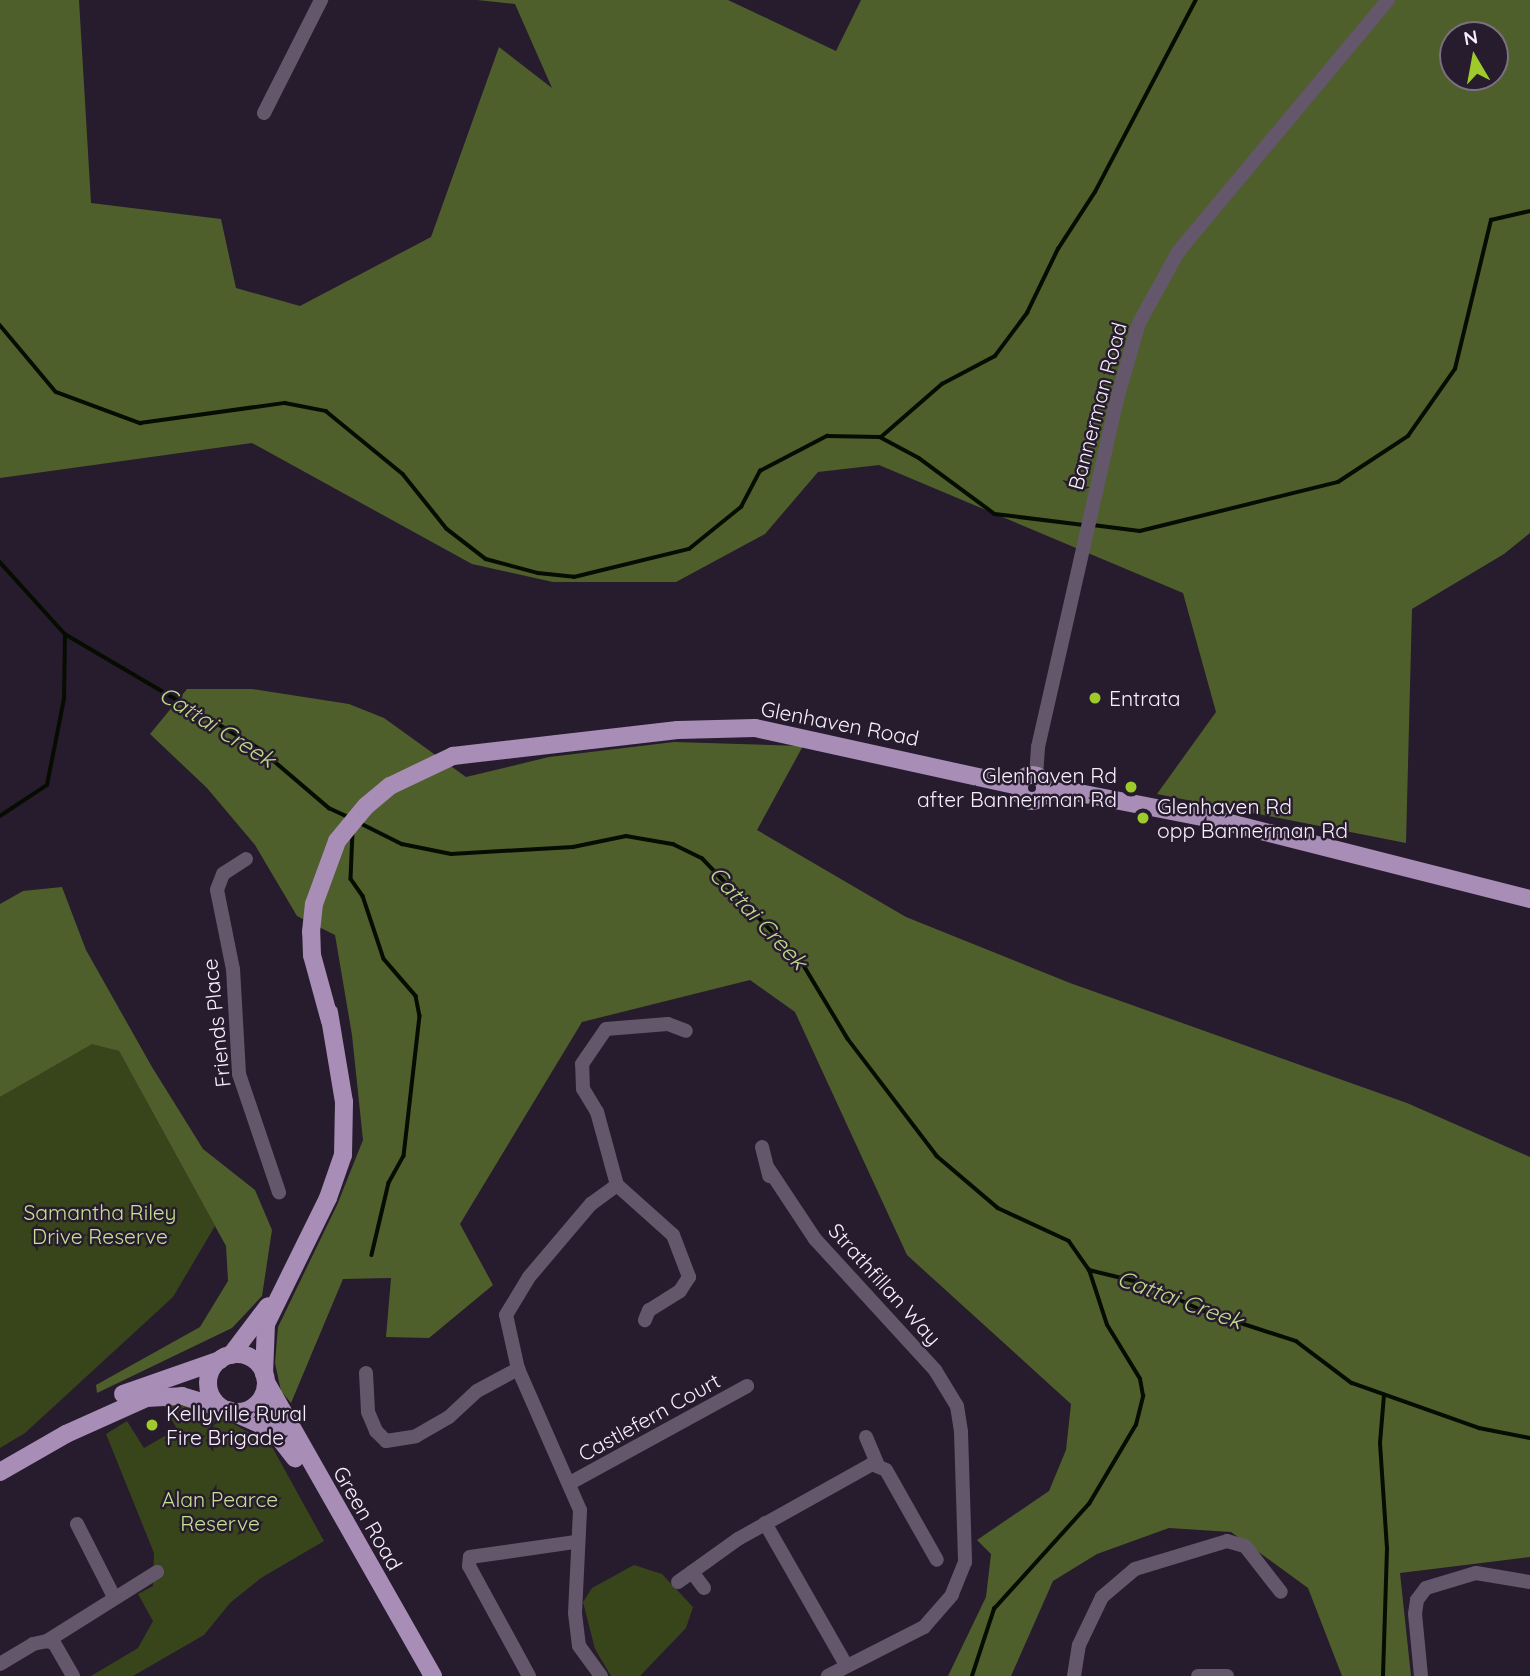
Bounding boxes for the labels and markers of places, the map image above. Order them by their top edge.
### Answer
place label: Entrata [1109,685,1181,711]
marker: Entrata [1087,690,1103,706]
place label: Glenhaven Rd after Bannerman Rd [917,762,1117,812]
marker: Glenhaven Rd after Bannerman Rd [1123,779,1139,795]
place label: Glenhaven Rd opp Bannerman Rd [1157,793,1348,843]
marker: Glenhaven Rd opp Bannerman Rd [1135,810,1151,826]
place label: Kellyville Rural Fire Brigade [166,1400,307,1450]
marker: Kellyville Rural Fire Brigade [144,1417,160,1433]

